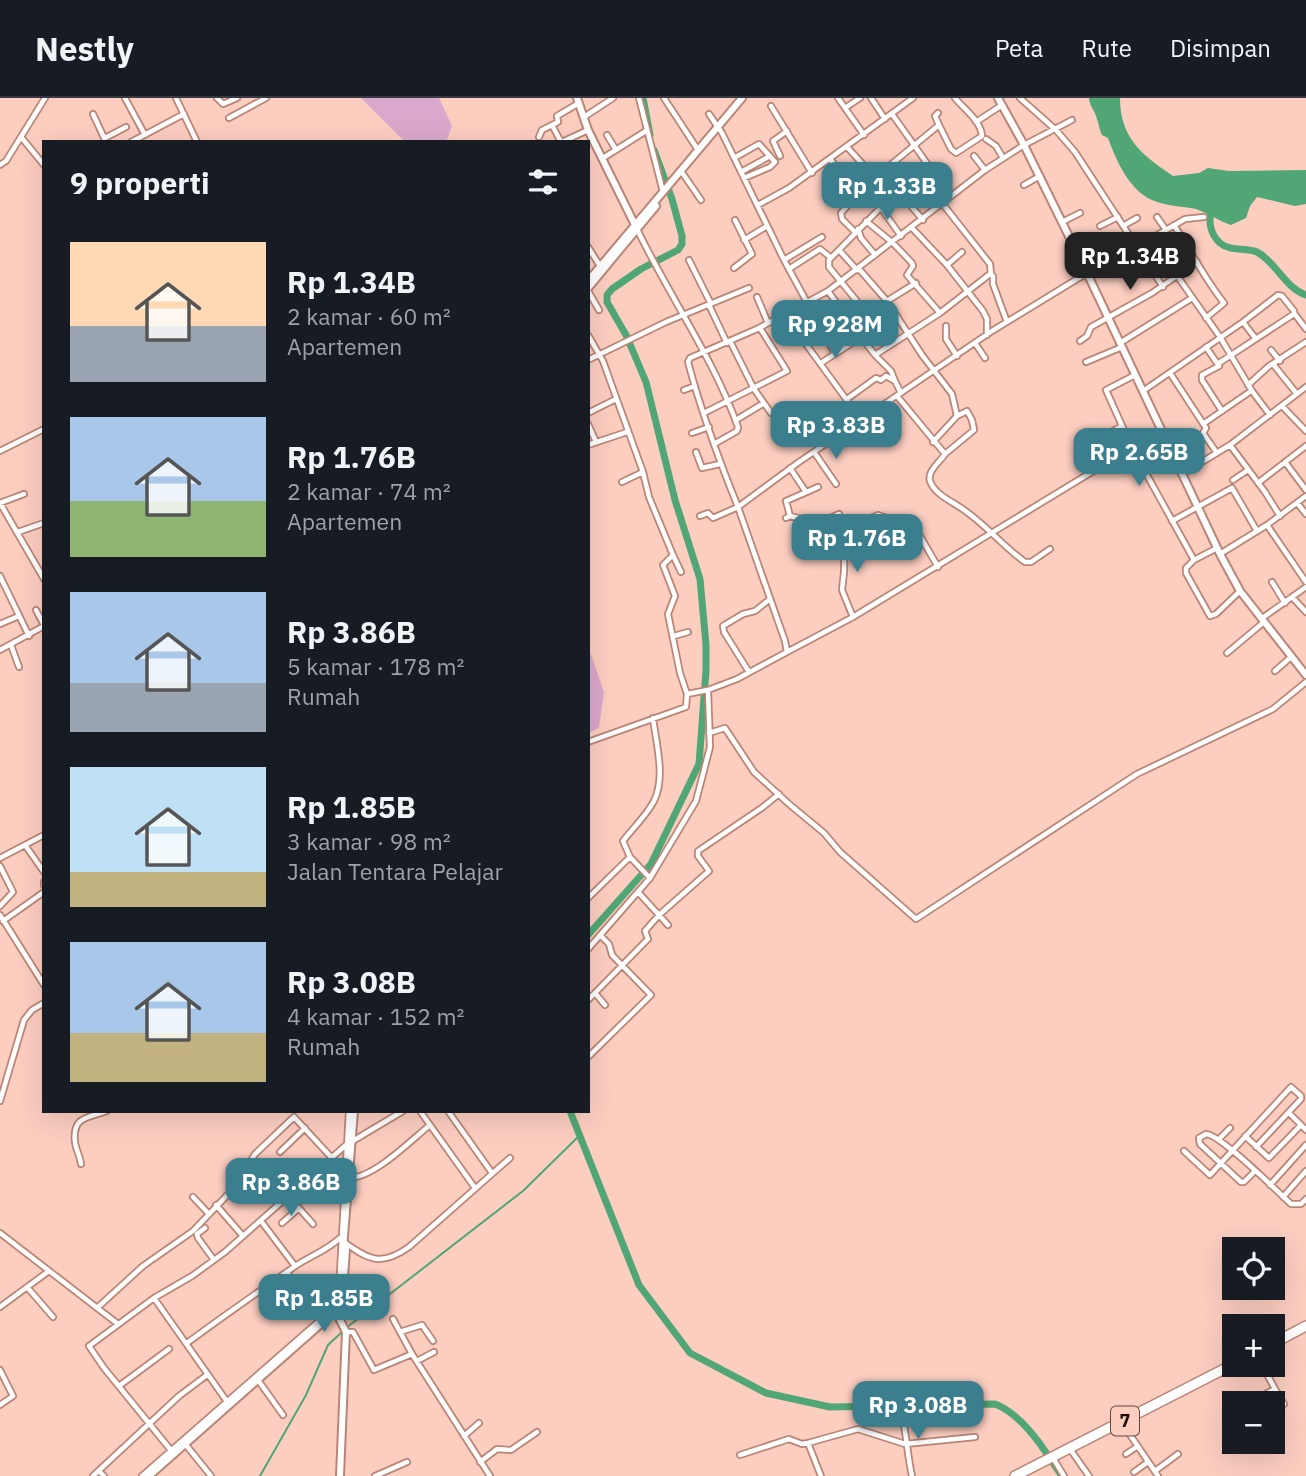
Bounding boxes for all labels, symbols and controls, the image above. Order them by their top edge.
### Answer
text: Nestly [35,27,134,70]
text: Peta [995,32,1043,64]
text: Rute [1081,32,1132,64]
text: Disimpan [1170,32,1271,64]
pin: Rp 1.33B [815,162,959,222]
text: 9 properti [70,163,210,202]
icon: filters [524,163,562,201]
text: Rp 1.33B [838,170,936,200]
pin: Rp 1.34B [1058,232,1202,292]
text: Rp 1.34B [1081,240,1179,270]
text: Rp 1.34B [287,262,416,301]
icon: home [126,270,210,354]
pin: Rp 928M [770,300,900,360]
text: 2 kamar · 60 m² [287,301,451,331]
text: Rp 928M [787,308,883,338]
text: Apartemen [287,331,402,361]
pin: Rp 3.83B [764,402,908,461]
text: Rp 3.83B [787,409,885,439]
pin: Rp 2.65B [1067,428,1211,488]
text: Rp 2.65B [1090,436,1188,466]
text: Rp 1.76B [287,437,416,476]
icon: home [126,445,210,529]
text: 2 kamar · 74 m² [287,476,451,506]
text: Apartemen [287,506,402,536]
pin: Rp 1.76B [785,514,929,574]
text: Rp 1.76B [808,522,906,552]
text: Rp 3.86B [287,612,416,651]
icon: home [126,620,210,704]
text: 5 kamar · 178 m² [287,651,465,681]
text: Rumah [287,681,360,711]
text: Rp 1.85B [287,787,416,826]
icon: home [126,795,210,879]
text: 3 kamar · 98 m² [287,826,451,856]
text: Jalan Tentara Pelajar [287,856,503,886]
text: Rp 3.08B [287,962,416,1001]
icon: home [126,970,210,1054]
text: 4 kamar · 152 m² [287,1001,465,1031]
text: Rumah [287,1031,360,1061]
pin: Rp 3.86B [219,1158,363,1218]
text: Rp 3.86B [242,1166,340,1196]
map controls [1222,1237,1285,1454]
button: locate [1222,1237,1285,1300]
pin: Rp 1.85B [252,1274,396,1334]
text: Rp 1.85B [275,1282,373,1312]
button: + [1222,1314,1285,1377]
pin: Rp 3.08B [846,1382,990,1441]
text: Rp 3.08B [869,1389,967,1419]
button: − [1222,1391,1285,1454]
road number: 7 [1111,1406,1139,1436]

